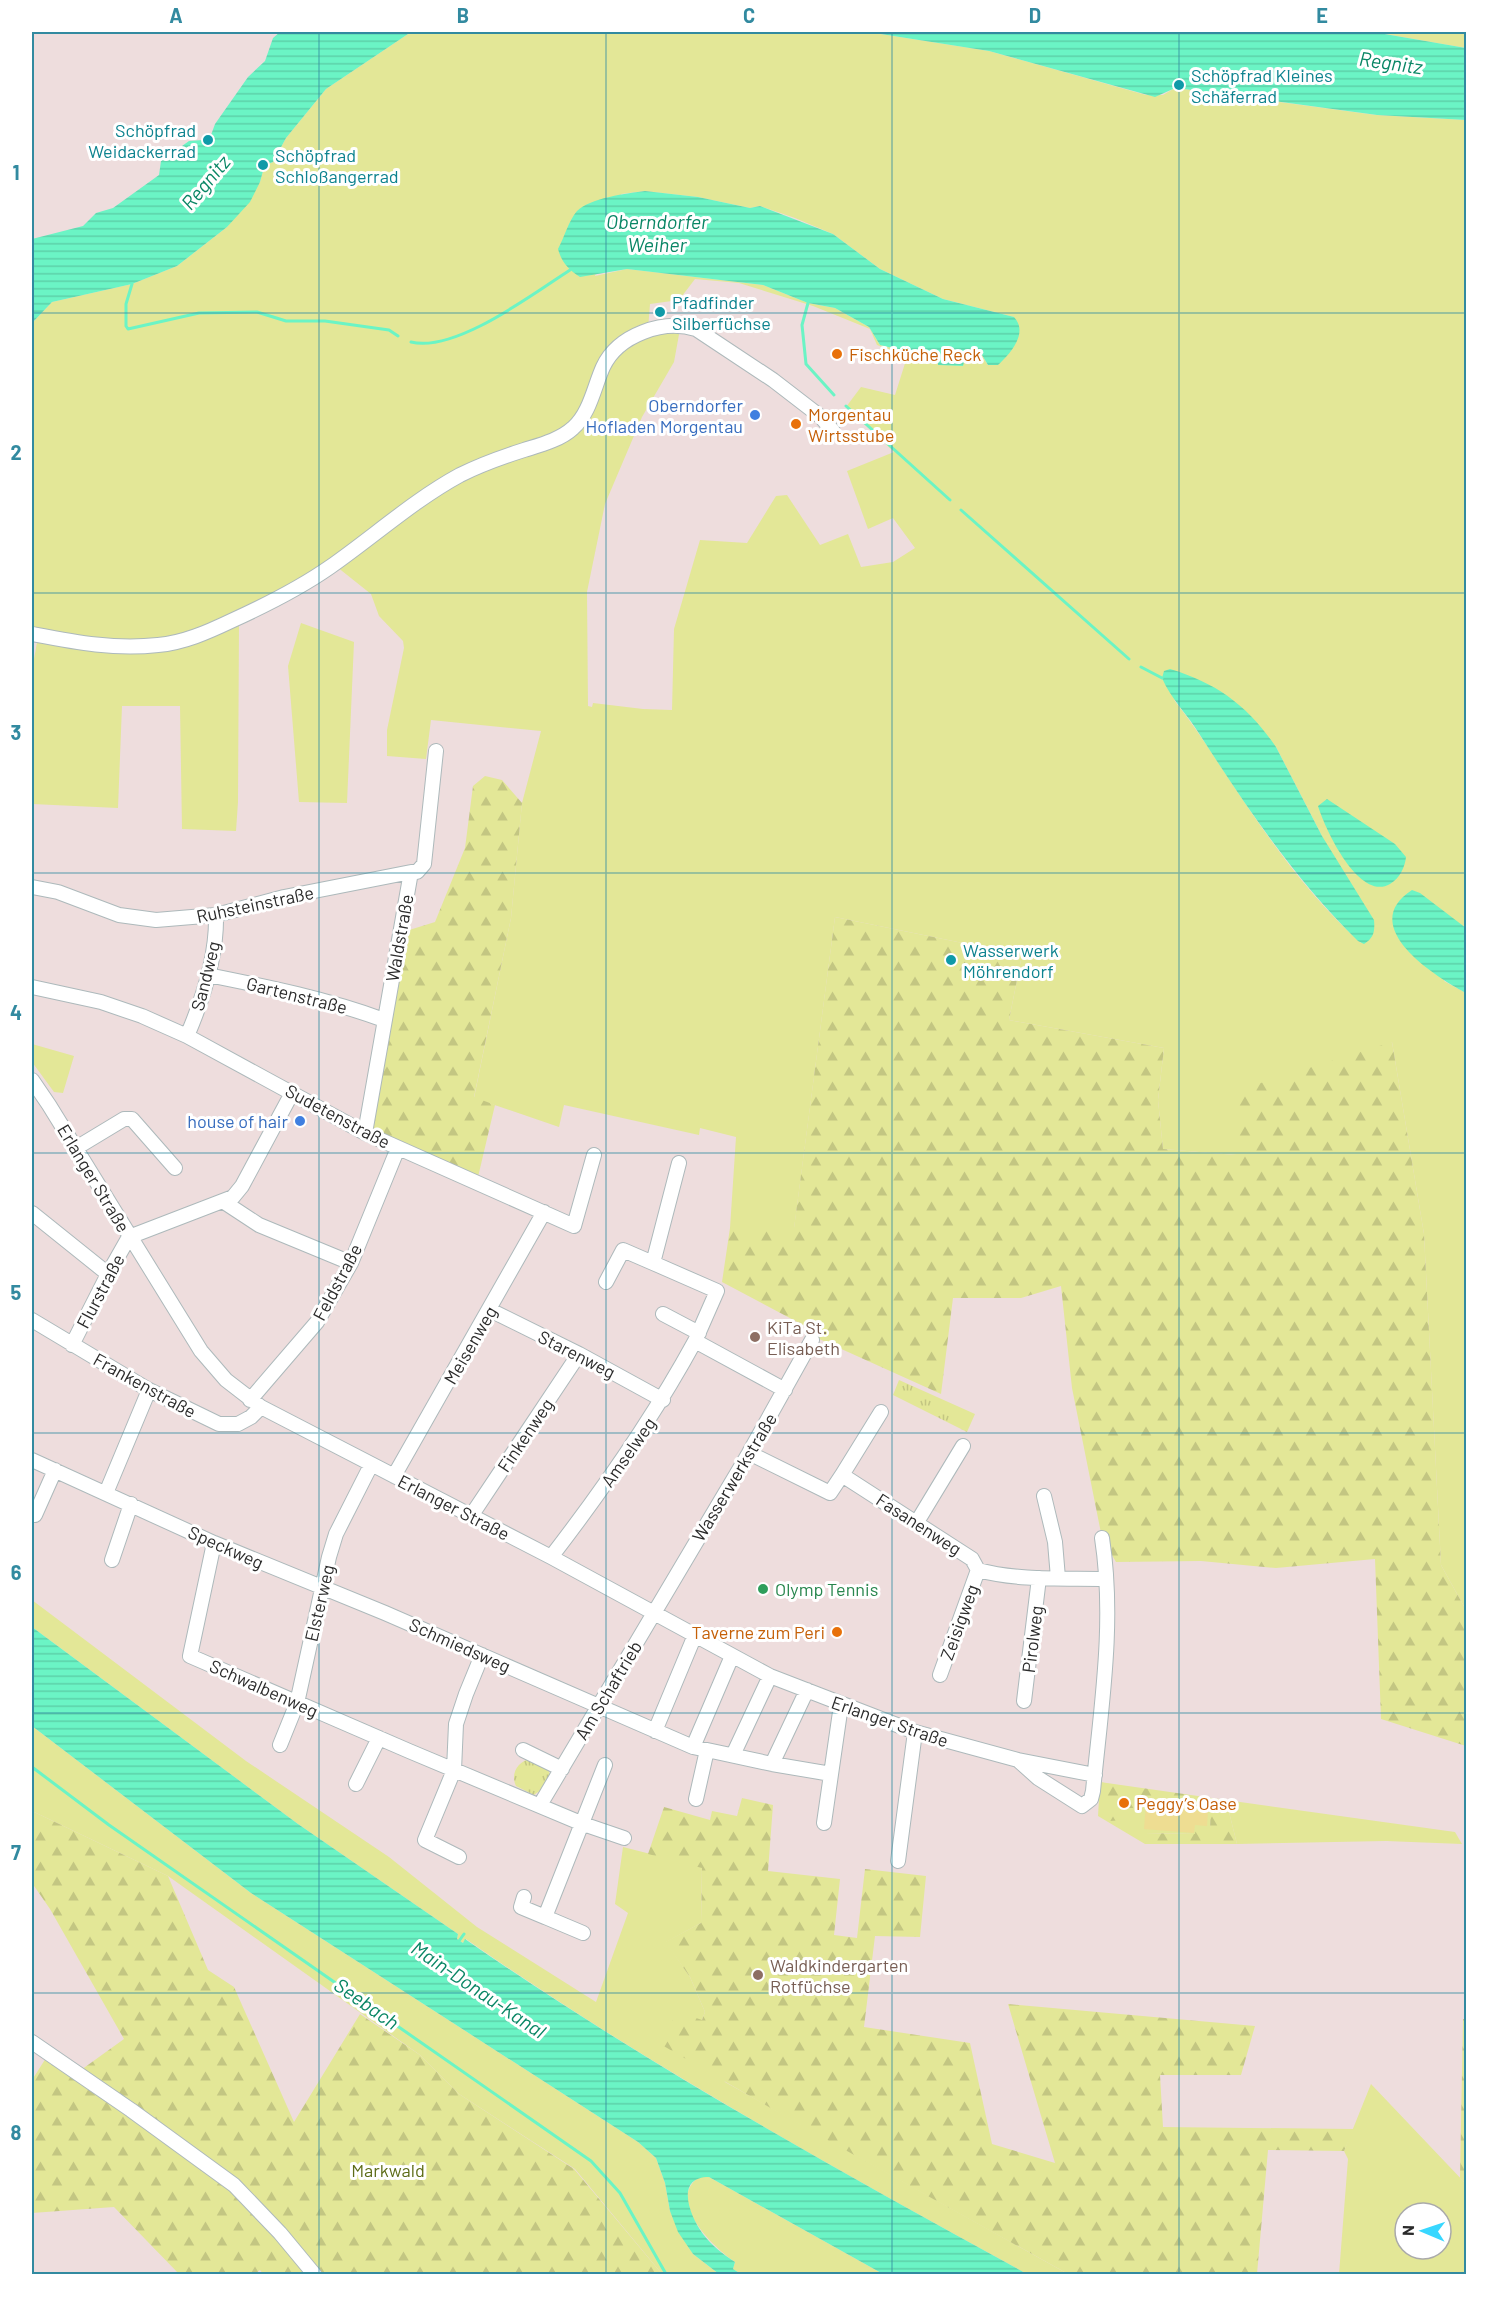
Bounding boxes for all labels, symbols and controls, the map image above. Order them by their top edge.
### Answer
text: A [169,3,183,27]
text: B [457,3,469,27]
text: C [743,3,755,27]
text: D [1029,3,1041,27]
text: E [1316,3,1328,27]
water label: Regnitz [1358,46,1425,78]
place label: Schöpfrad Kleines Schäferrad [1191,64,1333,107]
marker: Schöpfrad Kleines Schäferrad [1172,78,1186,92]
place label: Schöpfrad Weidackerrad [88,119,196,162]
marker: Schöpfrad Weidackerrad [201,133,215,147]
place label: Schöpfrad Schloßangerrad [275,144,399,187]
water label: Regnitz [175,150,235,214]
marker: Schöpfrad Schloßangerrad [256,158,270,172]
text: 1 [12,160,20,184]
water label: Oberndorfer Weiher [606,209,709,256]
place label: Pfadfinder Silberfüchse [672,291,771,334]
marker: Pfadfinder Silberfüchse [653,305,667,319]
place label: Fischküche Reck [849,343,981,365]
marker: Fischküche Reck [830,347,844,361]
place label: Oberndorfer Hofladen Morgentau [586,394,743,437]
place label: Morgentau Wirtsstube [808,403,894,446]
marker: Oberndorfer Hofladen Morgentau [748,408,762,422]
marker: Morgentau Wirtsstube [789,417,803,431]
text: 2 [10,440,22,464]
text: 3 [11,720,21,744]
street label: Ruhsteinstraße [194,881,316,927]
street label: Waldstraße [380,892,418,984]
street label: Sandweg [186,939,224,1013]
place label: Wasserwerk Möhrendorf [963,939,1059,982]
marker: Wasserwerk Möhrendorf [944,953,958,967]
street label: Gartenstraße [244,972,350,1018]
text: 4 [10,1000,22,1024]
street label: Sudetenstraße [282,1079,394,1153]
place label: house of hair [187,1110,288,1132]
marker: house of hair [293,1114,307,1128]
street label: Erlanger Straße [53,1120,135,1236]
street label: Feldstraße [308,1240,366,1324]
street label: Flurstraße [71,1250,129,1332]
text: 5 [11,1280,22,1304]
street label: Meisenweg [439,1302,501,1388]
place label: KiTa St. Elisabeth [767,1316,840,1359]
street label: Starenweg [535,1325,619,1383]
marker: KiTa St. Elisabeth [748,1330,762,1344]
street label: Frankenstraße [90,1348,200,1422]
street label: Finkenweg [492,1394,558,1476]
street label: Wasserwerkstraße [687,1409,781,1545]
street label: Amselweg [596,1413,660,1491]
street label: Erlanger Straße [395,1469,513,1545]
street label: Fasanenweg [872,1488,966,1560]
street label: Speckweg [185,1521,267,1573]
text: 6 [11,1560,22,1584]
street label: Elsterweg [299,1562,339,1644]
place label: Olymp Tennis [775,1578,878,1600]
street label: Zeisigweg [935,1581,983,1663]
marker: Olymp Tennis [756,1582,770,1596]
street label: Pirolweg [1017,1604,1047,1674]
street label: Schmiedsweg [406,1613,514,1677]
place label: Taverne zum Peri [692,1621,825,1643]
marker: Taverne zum Peri [830,1625,844,1639]
street label: Am Schaftrieb [570,1636,646,1744]
street label: Schwalbenweg [206,1654,322,1722]
street label: Erlanger Straße [829,1691,951,1751]
place label: Peggy’s Oase [1136,1792,1237,1814]
marker: Peggy’s Oase [1117,1796,1131,1810]
text: 7 [11,1840,21,1864]
water label: Main-Donau-Kanal [407,1935,551,2043]
place label: Waldkindergarten Rotfüchse [770,1954,908,1997]
marker: Waldkindergarten Rotfüchse [751,1968,765,1982]
water label: Seebach [330,1972,404,2034]
text: 8 [11,2120,22,2144]
park label: Markwald [351,2159,425,2181]
north arrow [1393,2201,1453,2261]
text: N [1398,2225,1417,2236]

